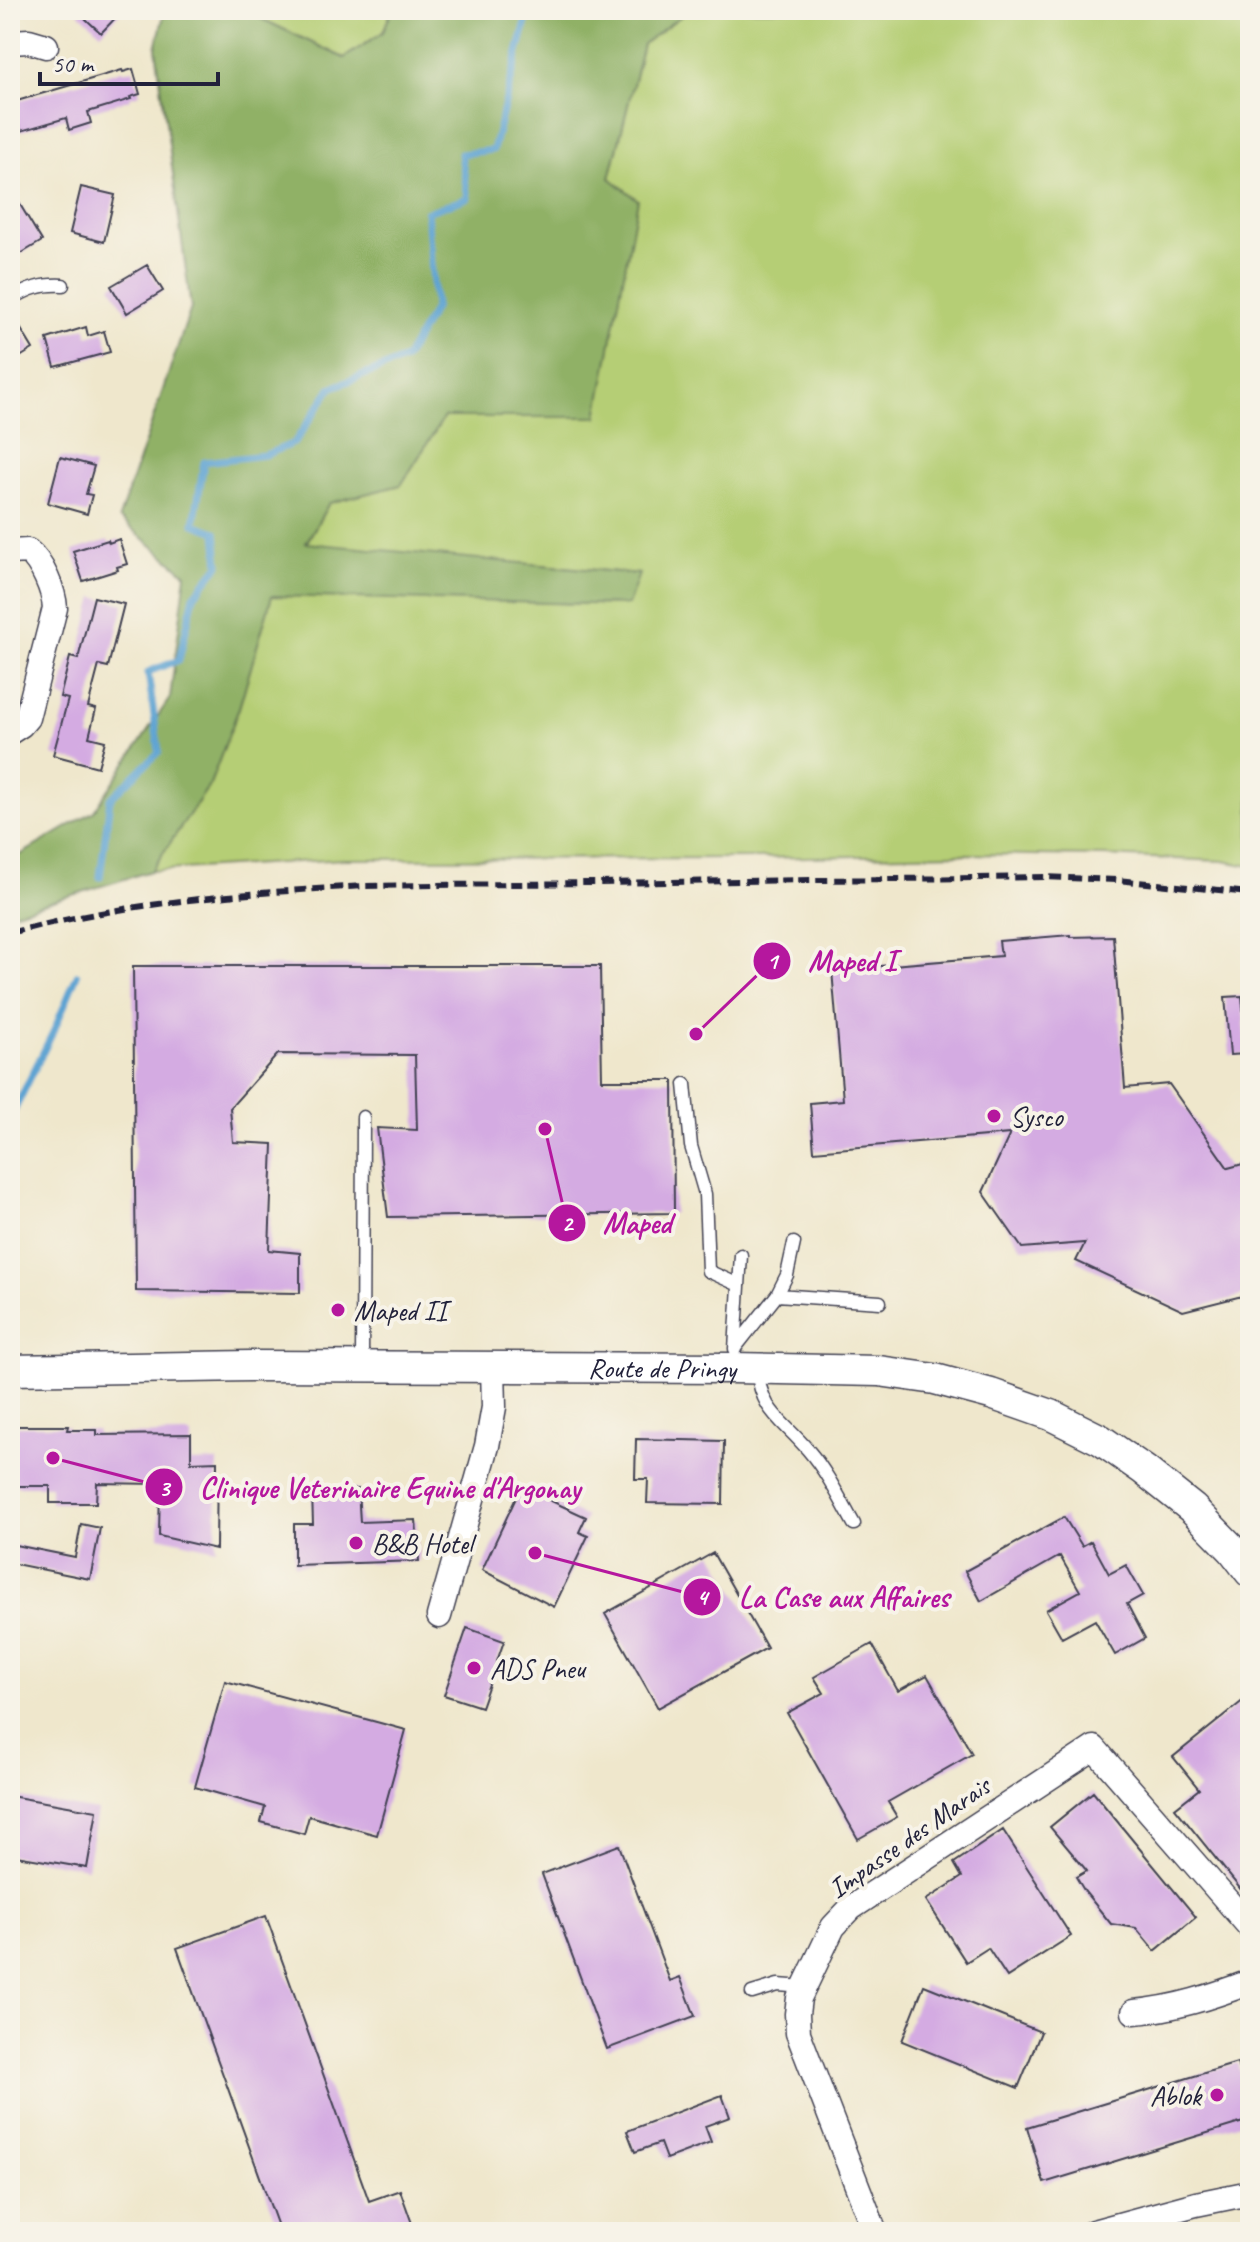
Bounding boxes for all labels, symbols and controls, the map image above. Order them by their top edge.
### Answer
scale bar [40,36,218,86]
text: 50 m [52,49,95,79]
callout: Maped I [752,934,912,988]
text: Maped I [808,942,903,980]
text: 1 [767,946,781,976]
place label: Sysco [1010,1099,1065,1134]
marker: Sysco [985,1107,1003,1125]
callout: Maped [547,1196,688,1250]
text: Maped [603,1204,676,1242]
text: 2 [562,1208,575,1238]
place label: Maped II [354,1293,453,1328]
marker: Maped II [329,1301,347,1319]
street label: Route de Pringy [588,1350,738,1386]
callout: Clinique Veterinaire Equine d'Argonay [144,1460,597,1514]
text: Clinique Veterinaire Equine d'Argonay [200,1469,583,1507]
text: 3 [159,1473,172,1503]
place label: B&B Hotel [372,1526,478,1561]
marker: B&B Hotel [347,1534,365,1552]
callout: La Case aux Affaires [682,1570,966,1624]
text: La Case aux Affaires [739,1578,953,1616]
text: 4 [697,1582,711,1612]
place label: ADS Pneu [490,1651,587,1686]
marker: ADS Pneu [465,1659,483,1677]
street label: Impasse des Marais [821,1767,999,1906]
place label: Ablok [1150,2078,1203,2113]
marker: Ablok [1208,2086,1226,2104]

